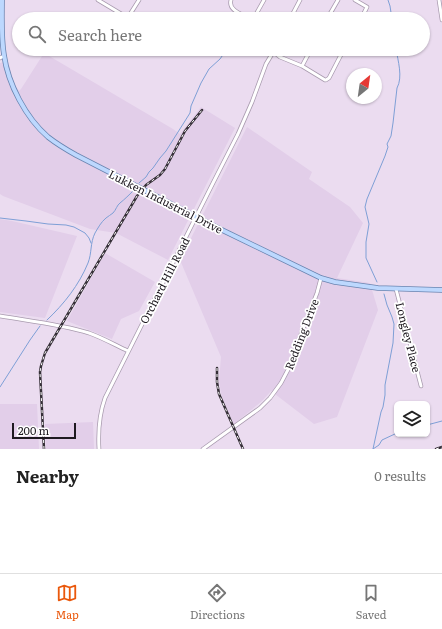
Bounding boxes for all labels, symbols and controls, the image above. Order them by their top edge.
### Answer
search box [12,12,430,56]
icon: search [26,23,48,45]
text: Search here [58,23,142,46]
north arrow [346,68,382,104]
street label: Lukken Industrial Drive [106,165,226,237]
street label: Orchard Hill Road [135,234,193,326]
street label: Redding Drive [280,296,322,372]
street label: Longley Place [393,300,425,374]
map controls [394,401,430,437]
button: layers [394,401,430,437]
scale bar [12,421,76,440]
text: 200 m [18,422,49,438]
text: Nearby [16,463,79,488]
text: 0 results [374,466,426,485]
tab: Map [55,582,79,622]
tab: Directions [190,582,245,622]
tab: Saved [356,582,386,622]

